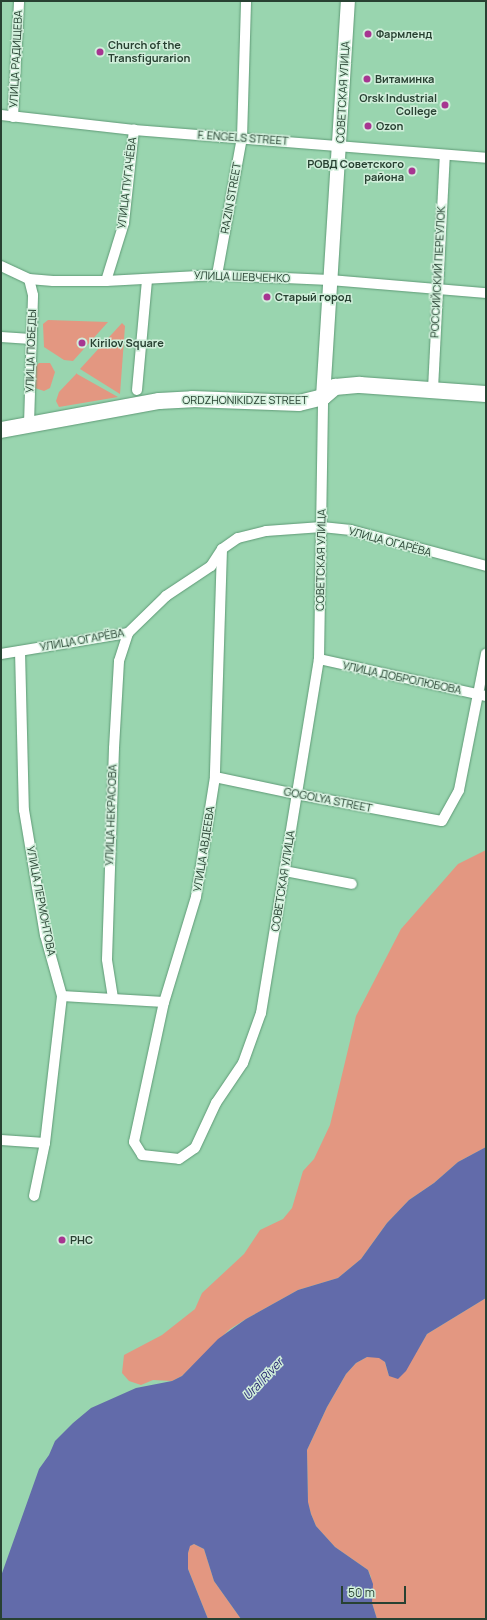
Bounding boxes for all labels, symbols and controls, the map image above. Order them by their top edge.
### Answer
street label: УЛИЦА РАДИЩЕВА [7,10,25,108]
place label: Фармленд [376,27,432,41]
marker: Фармленд [363,29,373,39]
place label: Church of the Transfigurarion [108,39,190,65]
street label: СОВЕТСКАЯ УЛИЦА [334,41,352,143]
marker: Church of the Transfigurarion [95,47,105,57]
place label: Витаминка [375,72,434,86]
marker: Витаминка [362,74,372,84]
place label: Orsk Industrial College [359,92,437,118]
marker: Orsk Industrial College [440,100,450,110]
place label: Ozon [376,119,403,133]
marker: Ozon [363,121,373,131]
street label: F. ENGELS STREET [197,128,289,148]
street label: УЛИЦА ПУГАЧЁВА [115,136,139,230]
place label: РОВД Советского района [307,158,404,184]
street label: RAZIN STREET [218,161,244,235]
marker: РОВД Советского района [407,166,417,176]
street label: РОССИЙСКИЙ ПЕРЕУЛОК [428,206,448,338]
street label: УЛИЦА ШЕВЧЕНКО [194,269,290,285]
place label: Старый город [275,290,351,304]
marker: Старый город [262,292,272,302]
street label: УЛИЦА ПОБЕДЫ [23,309,39,393]
place label: Kirilov Square [90,336,164,350]
marker: Kirilov Square [77,338,87,348]
street label: ORDZHONIKIDZE STREET [182,393,308,407]
street label: СОВЕТСКАЯ УЛИЦА [314,509,328,611]
street label: УЛИЦА ОГАРЁВА [347,525,433,559]
street label: УЛИЦА ОГАРЁВА [39,626,125,654]
street label: УЛИЦА ДОБРОЛЮБОВА [341,659,463,697]
street label: УЛИЦА НЕКРАСОВА [103,764,119,866]
street label: GOGOLYA STREET [283,785,373,815]
street label: УЛИЦА АВДЕЕВА [191,805,217,893]
street label: СОВЕТСКАЯ УЛИЦА [268,830,298,932]
street label: УЛИЦА ЛЕРМОНТОВА [24,845,58,957]
place label: РНС [70,1233,93,1247]
marker: РНС [57,1235,67,1245]
water label: Ural River [240,1355,286,1403]
scale bar [343,1578,408,1604]
text: 50 m [348,1584,375,1601]

